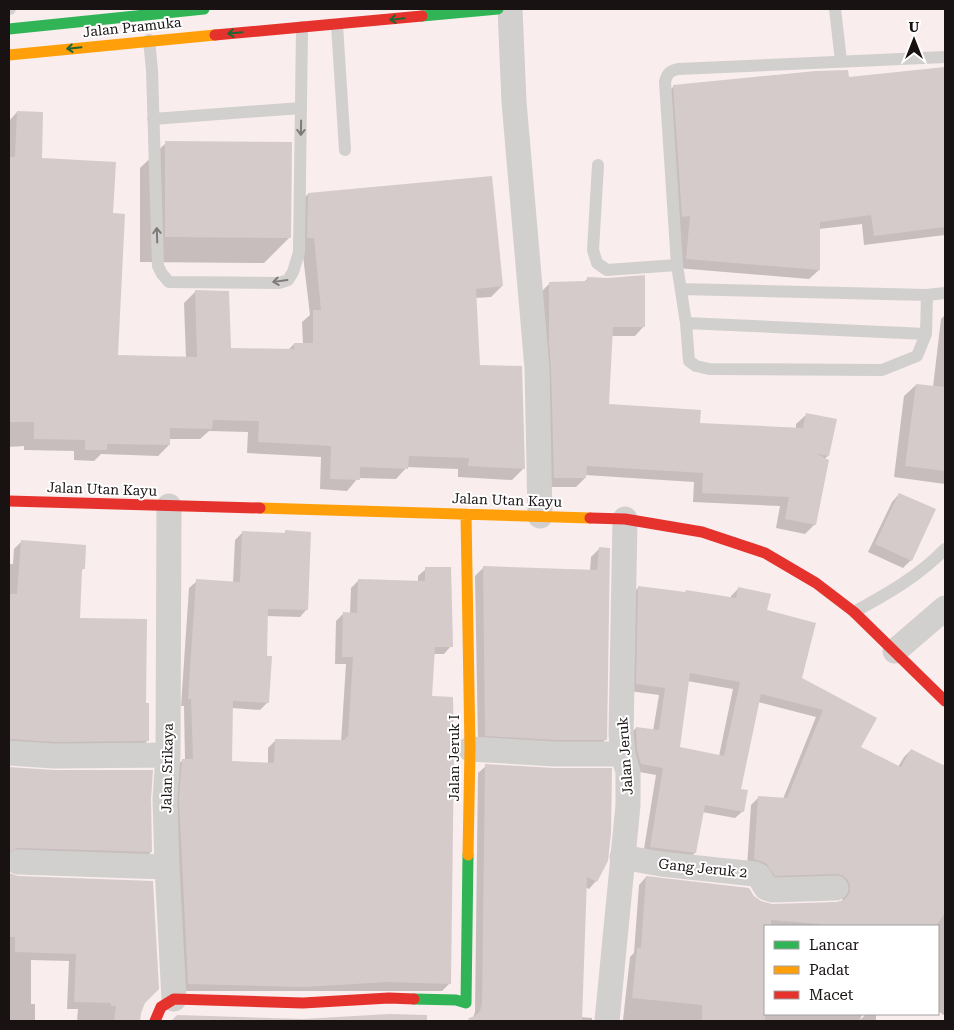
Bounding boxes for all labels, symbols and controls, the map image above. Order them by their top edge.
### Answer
street label: Jalan Pramuka [82,14,183,40]
one-way arrow [390,14,406,24]
north arrow [889,15,939,65]
text: U [909,19,920,35]
one-way arrow [228,28,244,37]
one-way arrow [66,43,82,53]
one-way arrow [296,120,306,136]
one-way arrow [152,227,161,243]
one-way arrow [272,277,288,287]
street label: Jalan Utan Kayu [47,479,158,499]
street label: Jalan Utan Kayu [452,490,563,510]
street label: Jalan Jeruk I [446,714,462,802]
street label: Jalan Jeruk [614,716,636,796]
street label: Jalan Srikaya [158,723,176,813]
street label: Gang Jeruk 2 [658,855,748,881]
legend [764,925,939,1015]
text: Lancar [809,936,859,954]
text: Padat [809,961,850,979]
text: Macet [809,986,854,1004]

